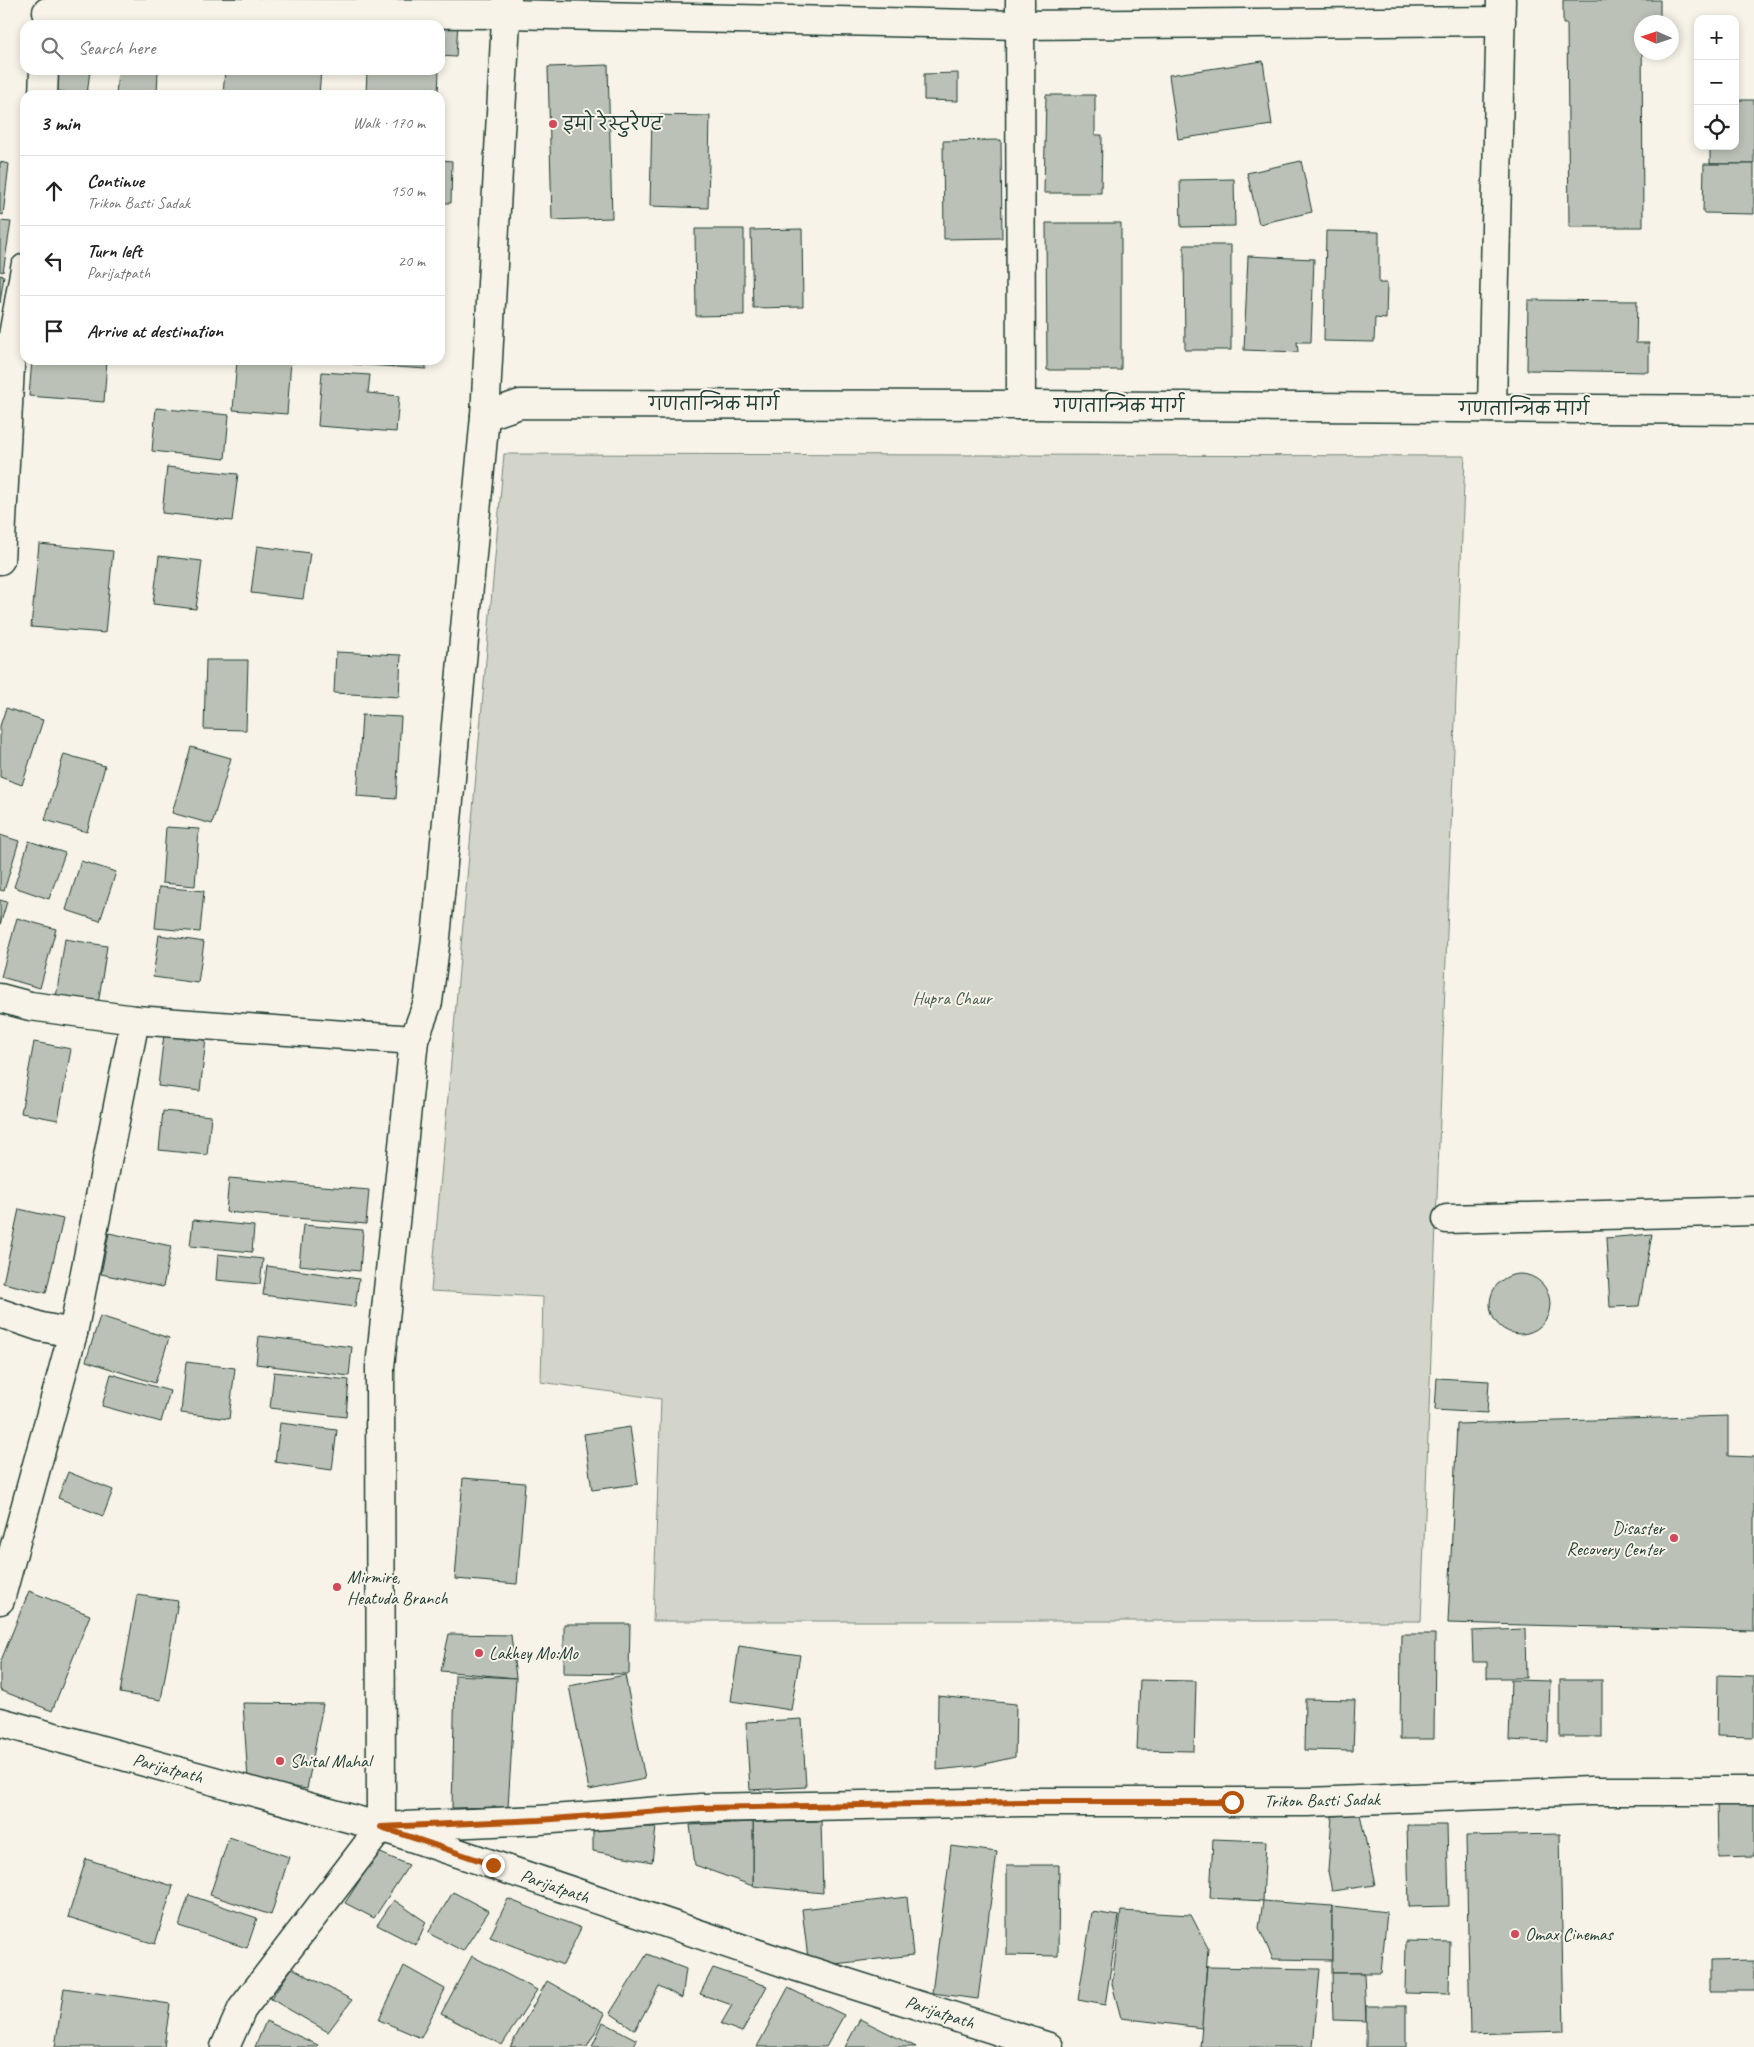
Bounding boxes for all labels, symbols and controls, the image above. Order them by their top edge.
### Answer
north arrow [1634,15,1679,60]
map controls [1694,15,1739,150]
button: + [1694,15,1739,60]
search box [20,20,445,75]
icon: search [38,34,66,62]
text: Search here [78,36,155,60]
button: − [1694,60,1739,105]
button: locate [1694,105,1739,150]
text: 3 min [40,110,80,136]
place label: इमो रेस्टुरेण्ट [562,110,663,137]
text: Walk · 170 m [353,113,425,133]
marker: इमो रेस्टुरेण्ट [547,118,559,130]
text: Continue [87,169,144,193]
icon: ahead [40,177,68,205]
text: 150 m [391,181,425,201]
text: Trikon Basti Sadak [87,193,190,213]
text: Turn left [87,239,142,263]
icon: left [40,247,68,275]
text: 20 m [398,251,425,271]
text: Parijatpath [87,263,150,283]
icon: arrive [40,317,68,345]
text: Arrive at destination [87,319,223,343]
street label: गणतान्त्रिक मार्ग [648,390,781,415]
street label: गणतान्त्रिक मार्ग [1053,392,1186,417]
street label: गणतान्त्रिक मार्ग [1458,395,1591,420]
park label: Hupra Chaur [912,987,994,1009]
place label: Disaster Recovery Center [1566,1517,1667,1560]
marker: Disaster Recovery Center [1668,1532,1680,1544]
place label: Mirmire, Heatuda Branch [347,1566,449,1609]
marker: Mirmire, Heatuda Branch [331,1581,343,1593]
place label: Lakhey Mo:Mo [489,1642,579,1664]
marker: Lakhey Mo:Mo [473,1647,485,1659]
street label: Parijatpath [131,1748,206,1788]
place label: Shital Mahal [290,1750,374,1772]
marker: Shital Mahal [274,1755,286,1767]
street label: Trikon Basti Sadak [1264,1788,1381,1812]
route start [1221,1791,1244,1814]
route end [482,1854,505,1877]
street label: Parijatpath [518,1864,593,1908]
place label: Omax Cinemas [1525,1923,1615,1945]
marker: Omax Cinemas [1509,1928,1521,1940]
street label: Parijatpath [903,1991,978,2034]

